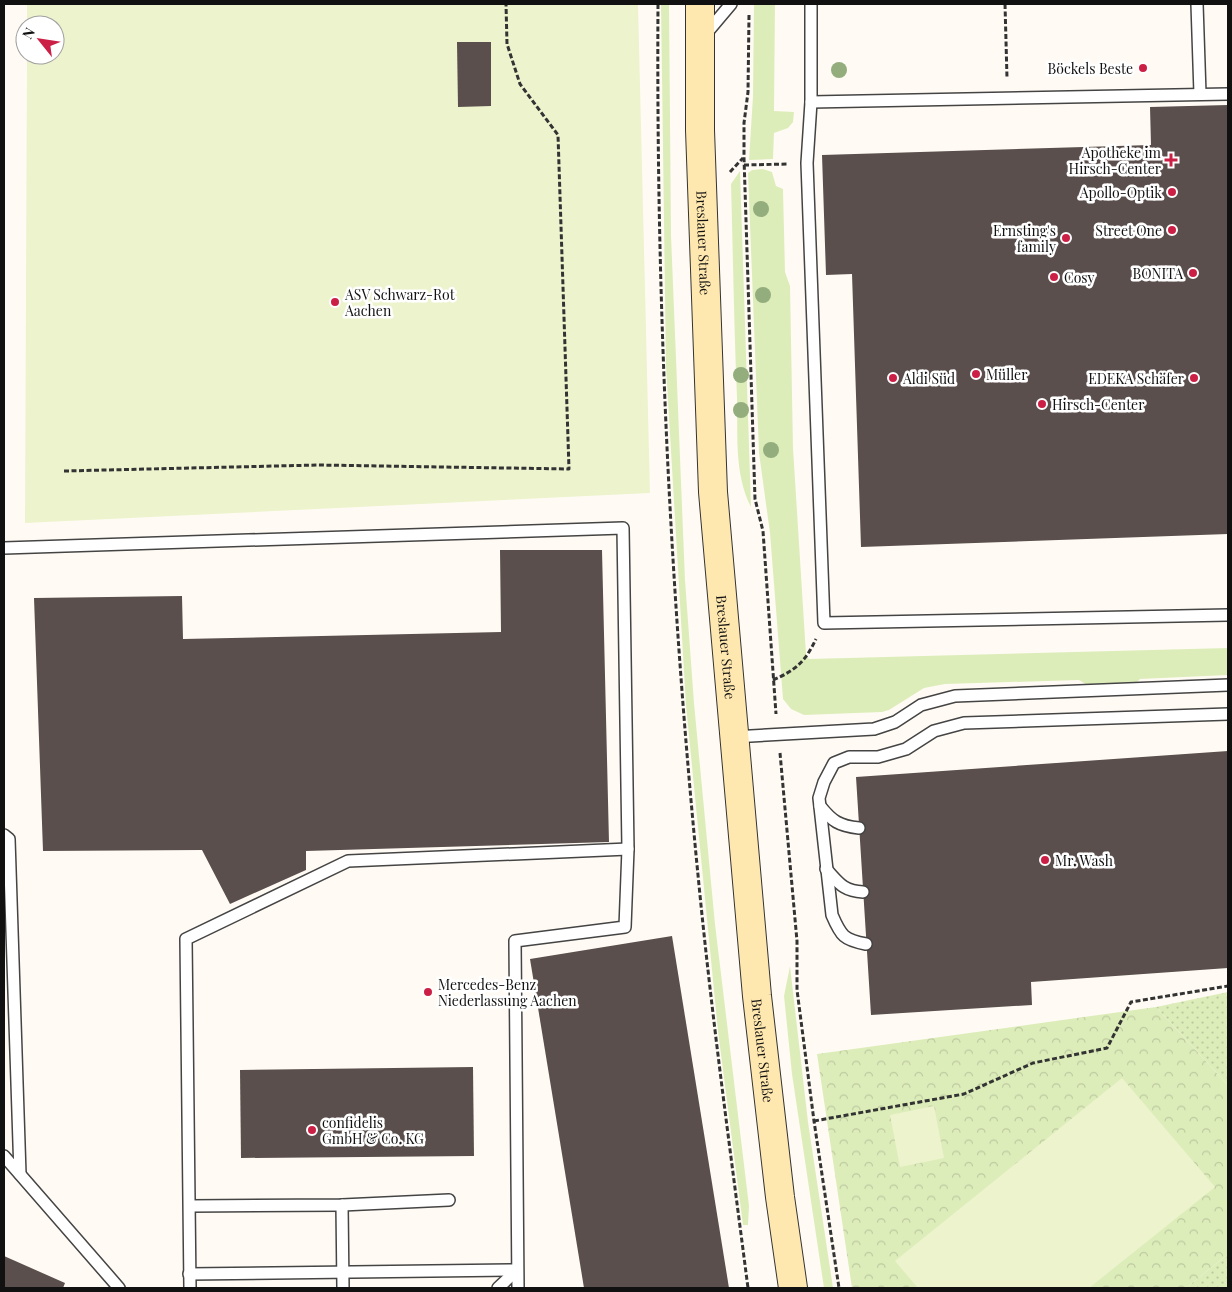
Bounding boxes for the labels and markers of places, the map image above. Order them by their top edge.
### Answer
place label: Böckels Beste [1048,59,1133,78]
marker: Böckels Beste [1137,62,1149,74]
place label: Apotheke im Hirsch-Center [1069,143,1162,178]
marker: Apotheke im Hirsch-Center [1165,154,1177,166]
place label: Apollo-Optik [1079,183,1162,202]
marker: Apollo-Optik [1166,186,1178,198]
place label: Ernsting's family [993,221,1056,256]
place label: Street One [1095,221,1162,240]
marker: Street One [1166,224,1178,236]
marker: Ernsting's family [1060,232,1072,244]
place label: BONITA [1133,264,1183,283]
marker: BONITA [1187,267,1199,279]
place label: Cosy [1064,268,1095,287]
marker: Cosy [1048,271,1060,283]
place label: ASV Schwarz-Rot Aachen [344,285,456,320]
marker: ASV Schwarz-Rot Aachen [329,296,341,308]
place label: Müller [986,365,1028,384]
marker: Müller [970,368,982,380]
place label: Aldi Süd [902,369,955,388]
place label: EDEKA Schäfer [1088,369,1185,388]
marker: Aldi Süd [887,372,899,384]
marker: EDEKA Schäfer [1188,372,1200,384]
place label: Hirsch-Center [1052,395,1145,414]
marker: Hirsch-Center [1036,398,1048,410]
place label: Mr. Wash [1055,851,1114,870]
marker: Mr. Wash [1039,854,1051,866]
place label: Mercedes-Benz Niederlassung Aachen [438,975,577,1010]
marker: Mercedes-Benz Niederlassung Aachen [422,986,434,998]
place label: confidelis GmbH & Co. KG [322,1113,424,1148]
marker: confidelis GmbH & Co. KG [306,1124,318,1136]

